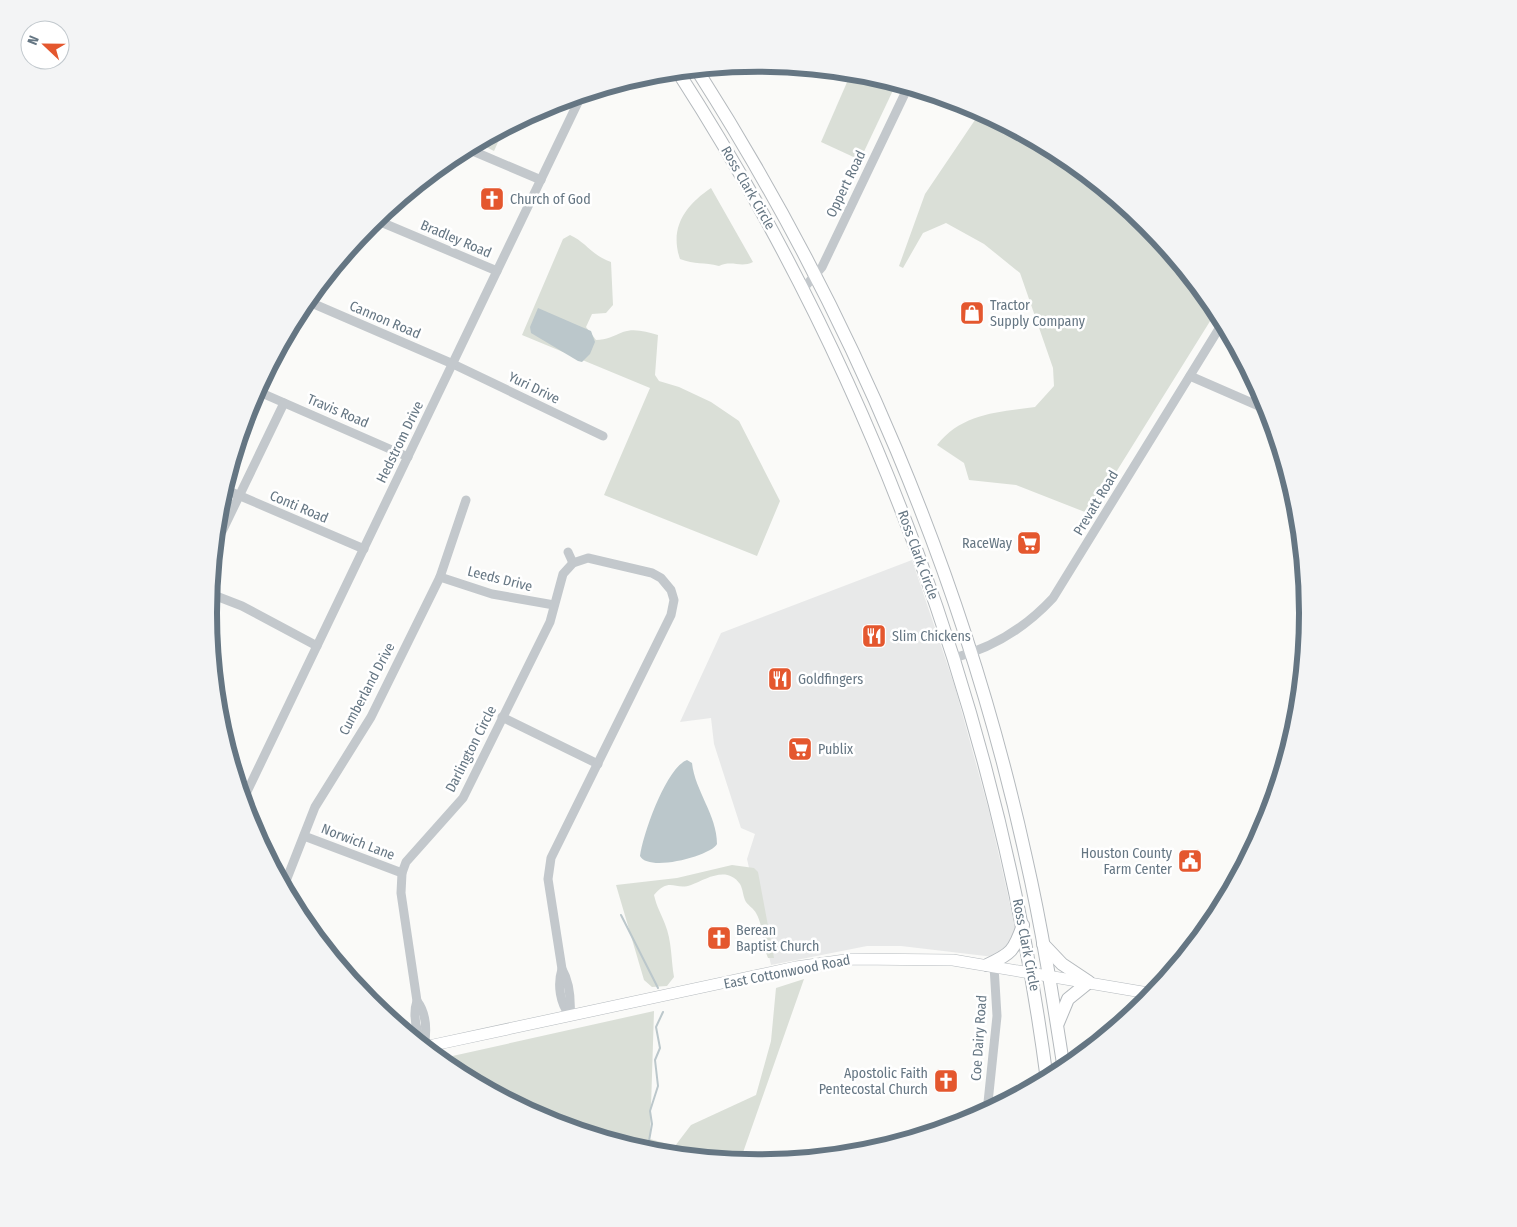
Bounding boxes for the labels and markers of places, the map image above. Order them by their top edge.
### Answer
church icon: Church of God [479,186,505,212]
place label: Church of God [510,191,591,208]
place label: Tractor Supply Company [990,297,1086,330]
shop icon: Tractor Supply Company [959,300,985,326]
supermarket icon: RaceWay [1016,530,1042,556]
place label: RaceWay [962,535,1013,552]
restaurant icon: Slim Chickens [861,623,887,649]
place label: Slim Chickens [892,628,971,645]
restaurant icon: Goldfingers [767,666,793,692]
place label: Goldfingers [798,671,863,688]
supermarket icon: Publix [787,736,813,762]
place label: Publix [818,741,854,758]
place label: Houston County Farm Center [1081,845,1173,878]
public building icon: Houston County Farm Center [1177,848,1203,874]
place label: Berean Baptist Church [736,922,819,955]
church icon: Berean Baptist Church [706,925,732,951]
place label: Apostolic Faith Pentecostal Church [819,1065,928,1098]
church icon: Apostolic Faith Pentecostal Church [933,1068,959,1094]

